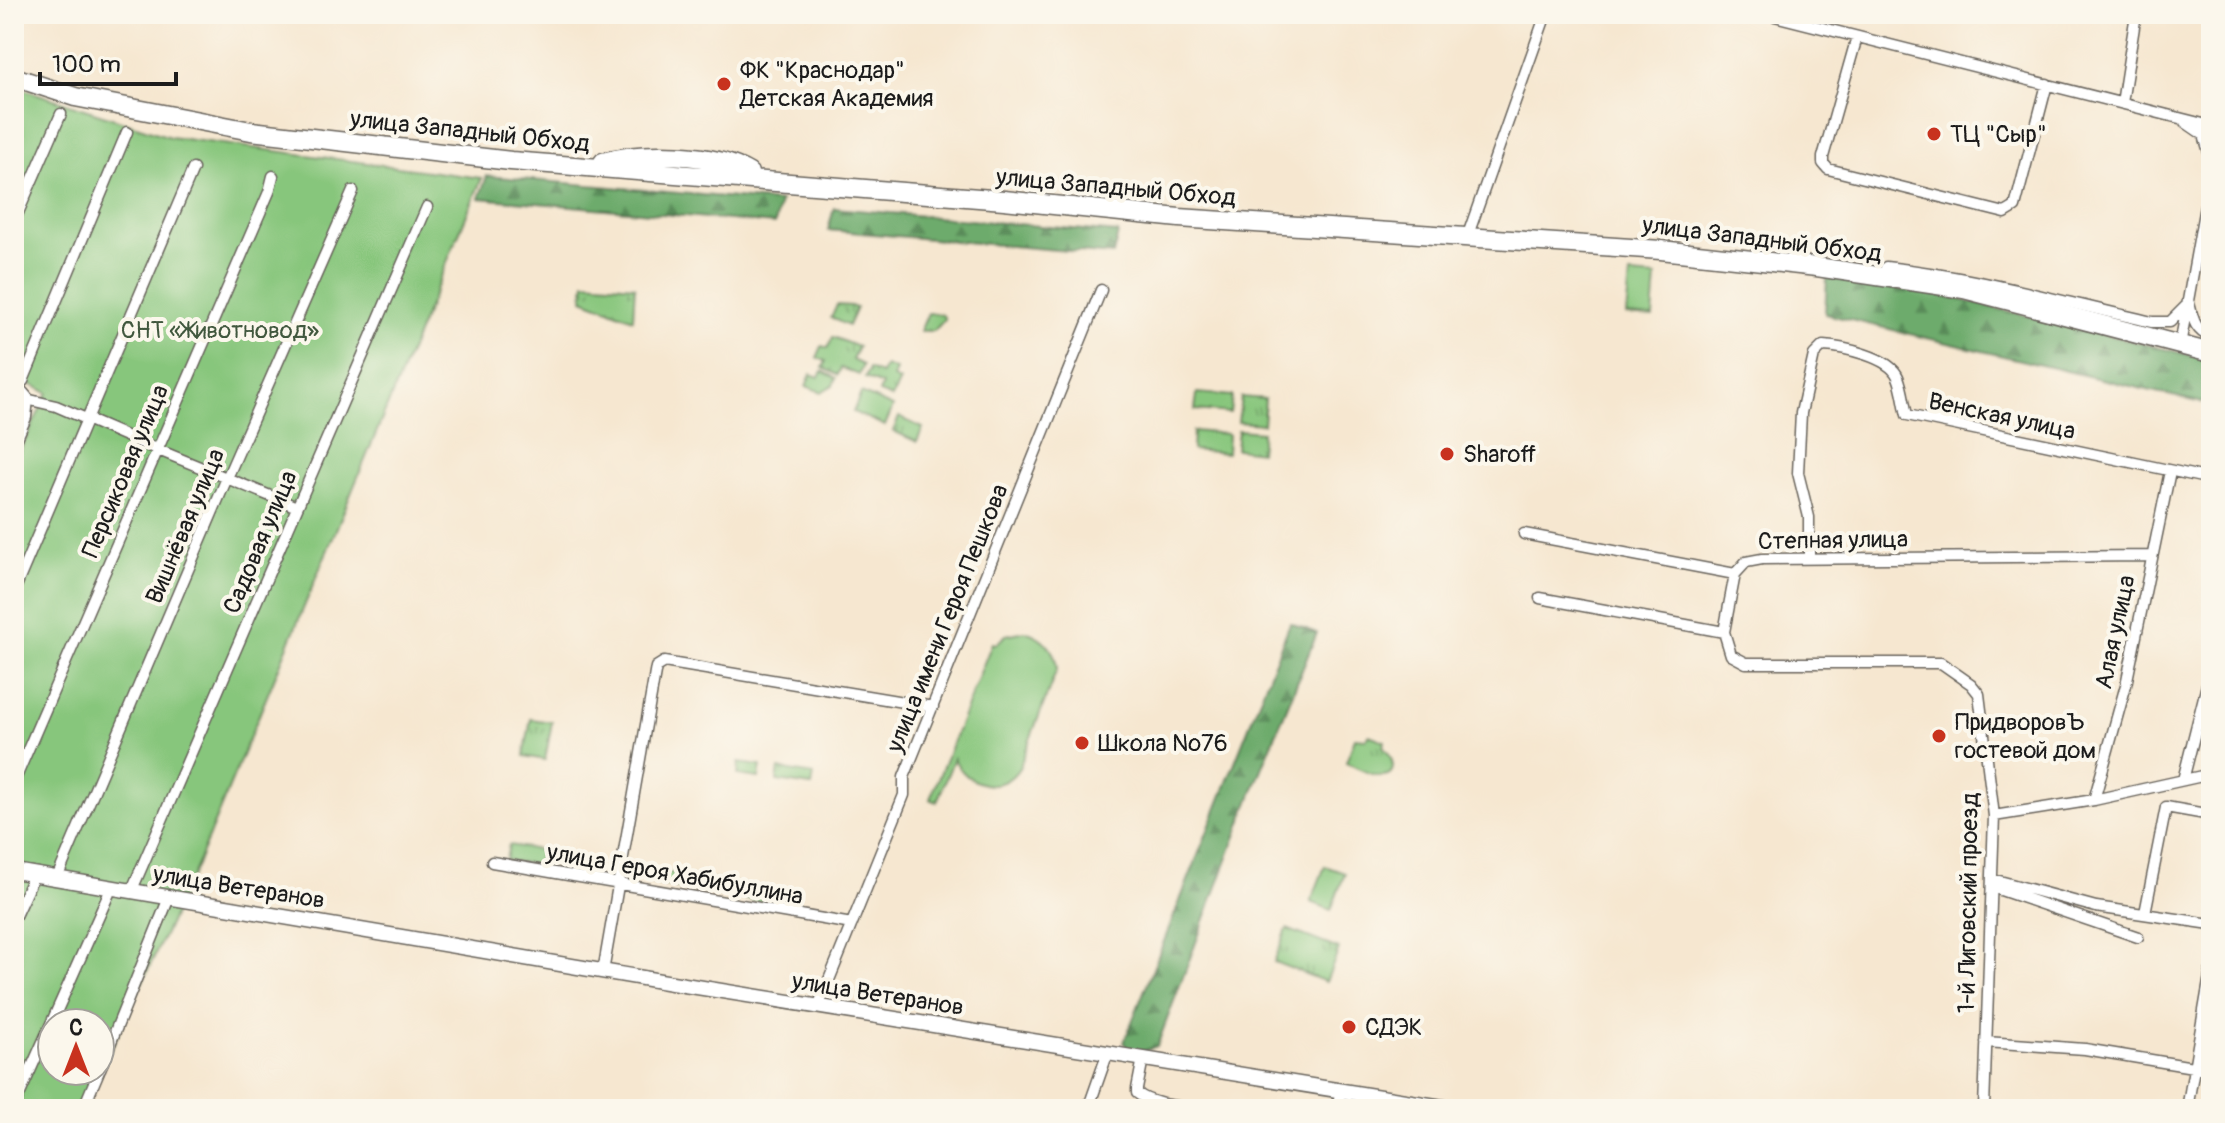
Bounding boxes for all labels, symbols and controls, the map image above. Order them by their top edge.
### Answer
scale bar [40,36,176,86]
text: 100 m [52,50,121,79]
place label: ФК "Краснодар" Детская Академия [739,56,934,113]
marker: ФК "Краснодар" Детская Академия [715,75,733,93]
street label: улица Западный Обход [348,104,592,159]
place label: ТЦ "Сыр" [1950,120,2047,149]
marker: ТЦ "Сыр" [1925,125,1943,143]
street label: улица Западный Обход [994,162,1238,212]
street label: улица Западный Обход [1640,210,1884,269]
park label: СНТ «Животновод» [121,316,319,345]
street label: Персиковая улица [76,380,175,562]
street label: Венская улица [1926,387,2078,446]
place label: Sharoff [1463,440,1536,469]
street label: Вишнёвая улица [140,444,231,608]
marker: Sharoff [1438,445,1456,463]
street label: Садовая улица [217,466,304,618]
street label: улица имени Героя Пешкова [880,480,1015,757]
street label: Степная улица [1758,525,1908,556]
street label: Алая улица [2089,573,2142,692]
place label: ПридворовЪ гостевой дом [1955,708,2096,765]
marker: ПридворовЪ гостевой дом [1930,727,1948,745]
place label: Школа №76 [1098,729,1228,758]
marker: Школа №76 [1073,734,1091,752]
street label: 1-й Лиговский проезд [1952,792,1985,1014]
street label: улица Героя Хабибуллина [543,837,805,911]
street label: улица Ветеранов [150,859,327,915]
street label: улица Ветеранов [789,966,966,1022]
north arrow [36,1007,116,1087]
place label: СДЭК [1365,1013,1422,1042]
text: С [69,1014,83,1042]
marker: СДЭК [1340,1018,1358,1036]

